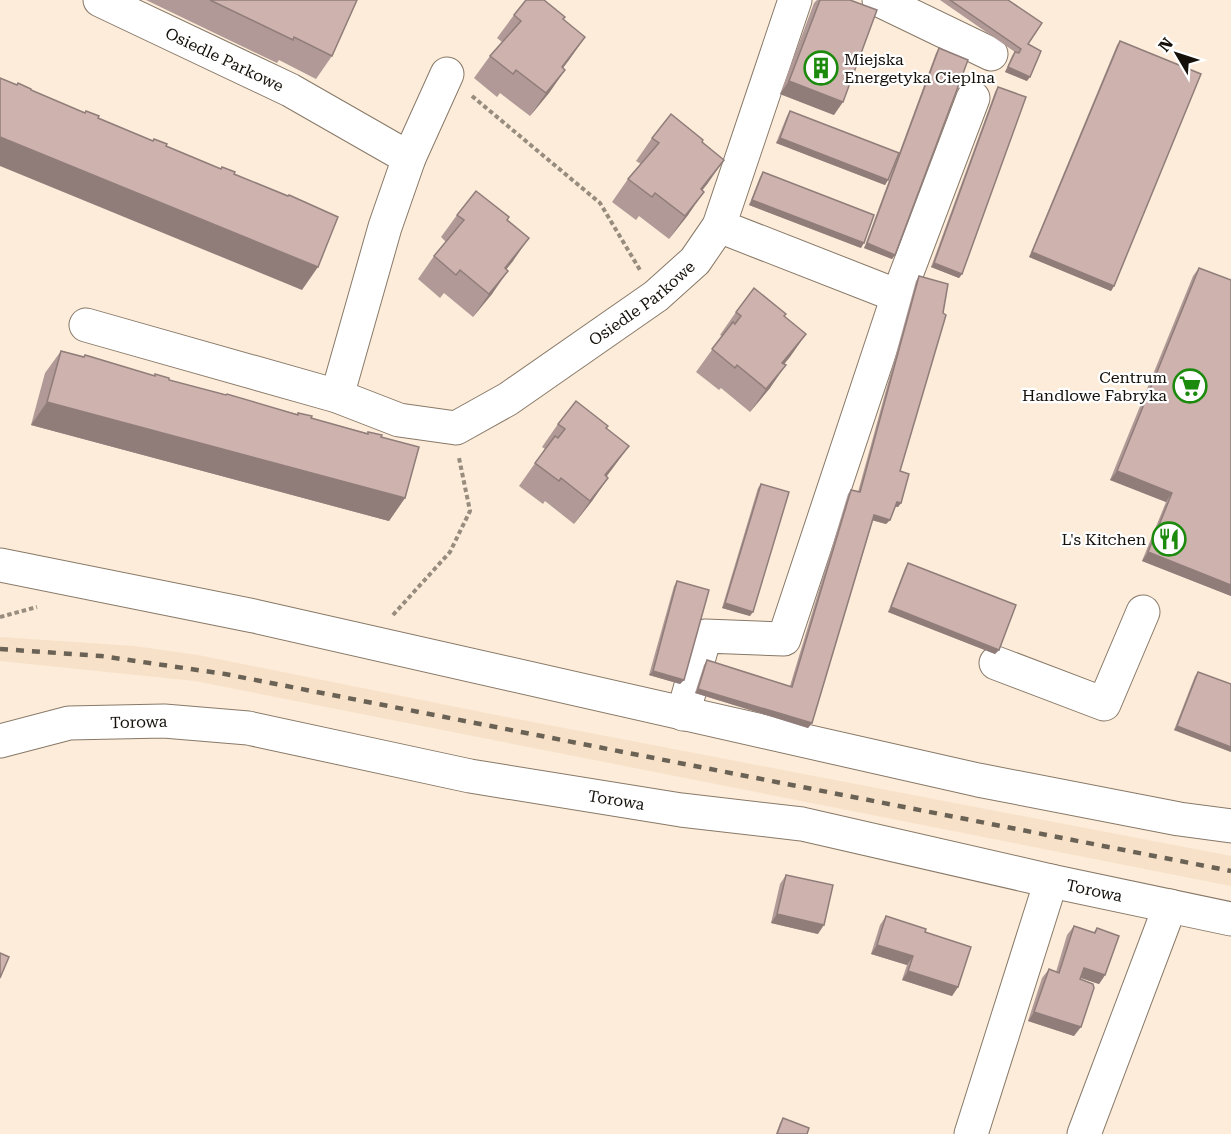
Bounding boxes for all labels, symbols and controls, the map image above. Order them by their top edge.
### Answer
street label: Osiedle Parkowe [162,23,287,96]
north arrow [1147,24,1207,84]
text: N [1154,34,1177,56]
building icon: Miejska Energetyka Cieplna [803,50,839,86]
place label: Miejska Energetyka Cieplna [844,50,995,87]
street label: Osiedle Parkowe [585,257,699,350]
place label: Centrum Handlowe Fabryka [1022,368,1167,405]
supermarket icon: Centrum Handlowe Fabryka [1172,368,1208,404]
restaurant icon: L's Kitchen [1151,521,1187,557]
place label: L's Kitchen [1062,530,1146,549]
street label: Torowa [110,712,168,732]
street label: Torowa [587,786,646,814]
street label: Torowa [1064,875,1124,906]

